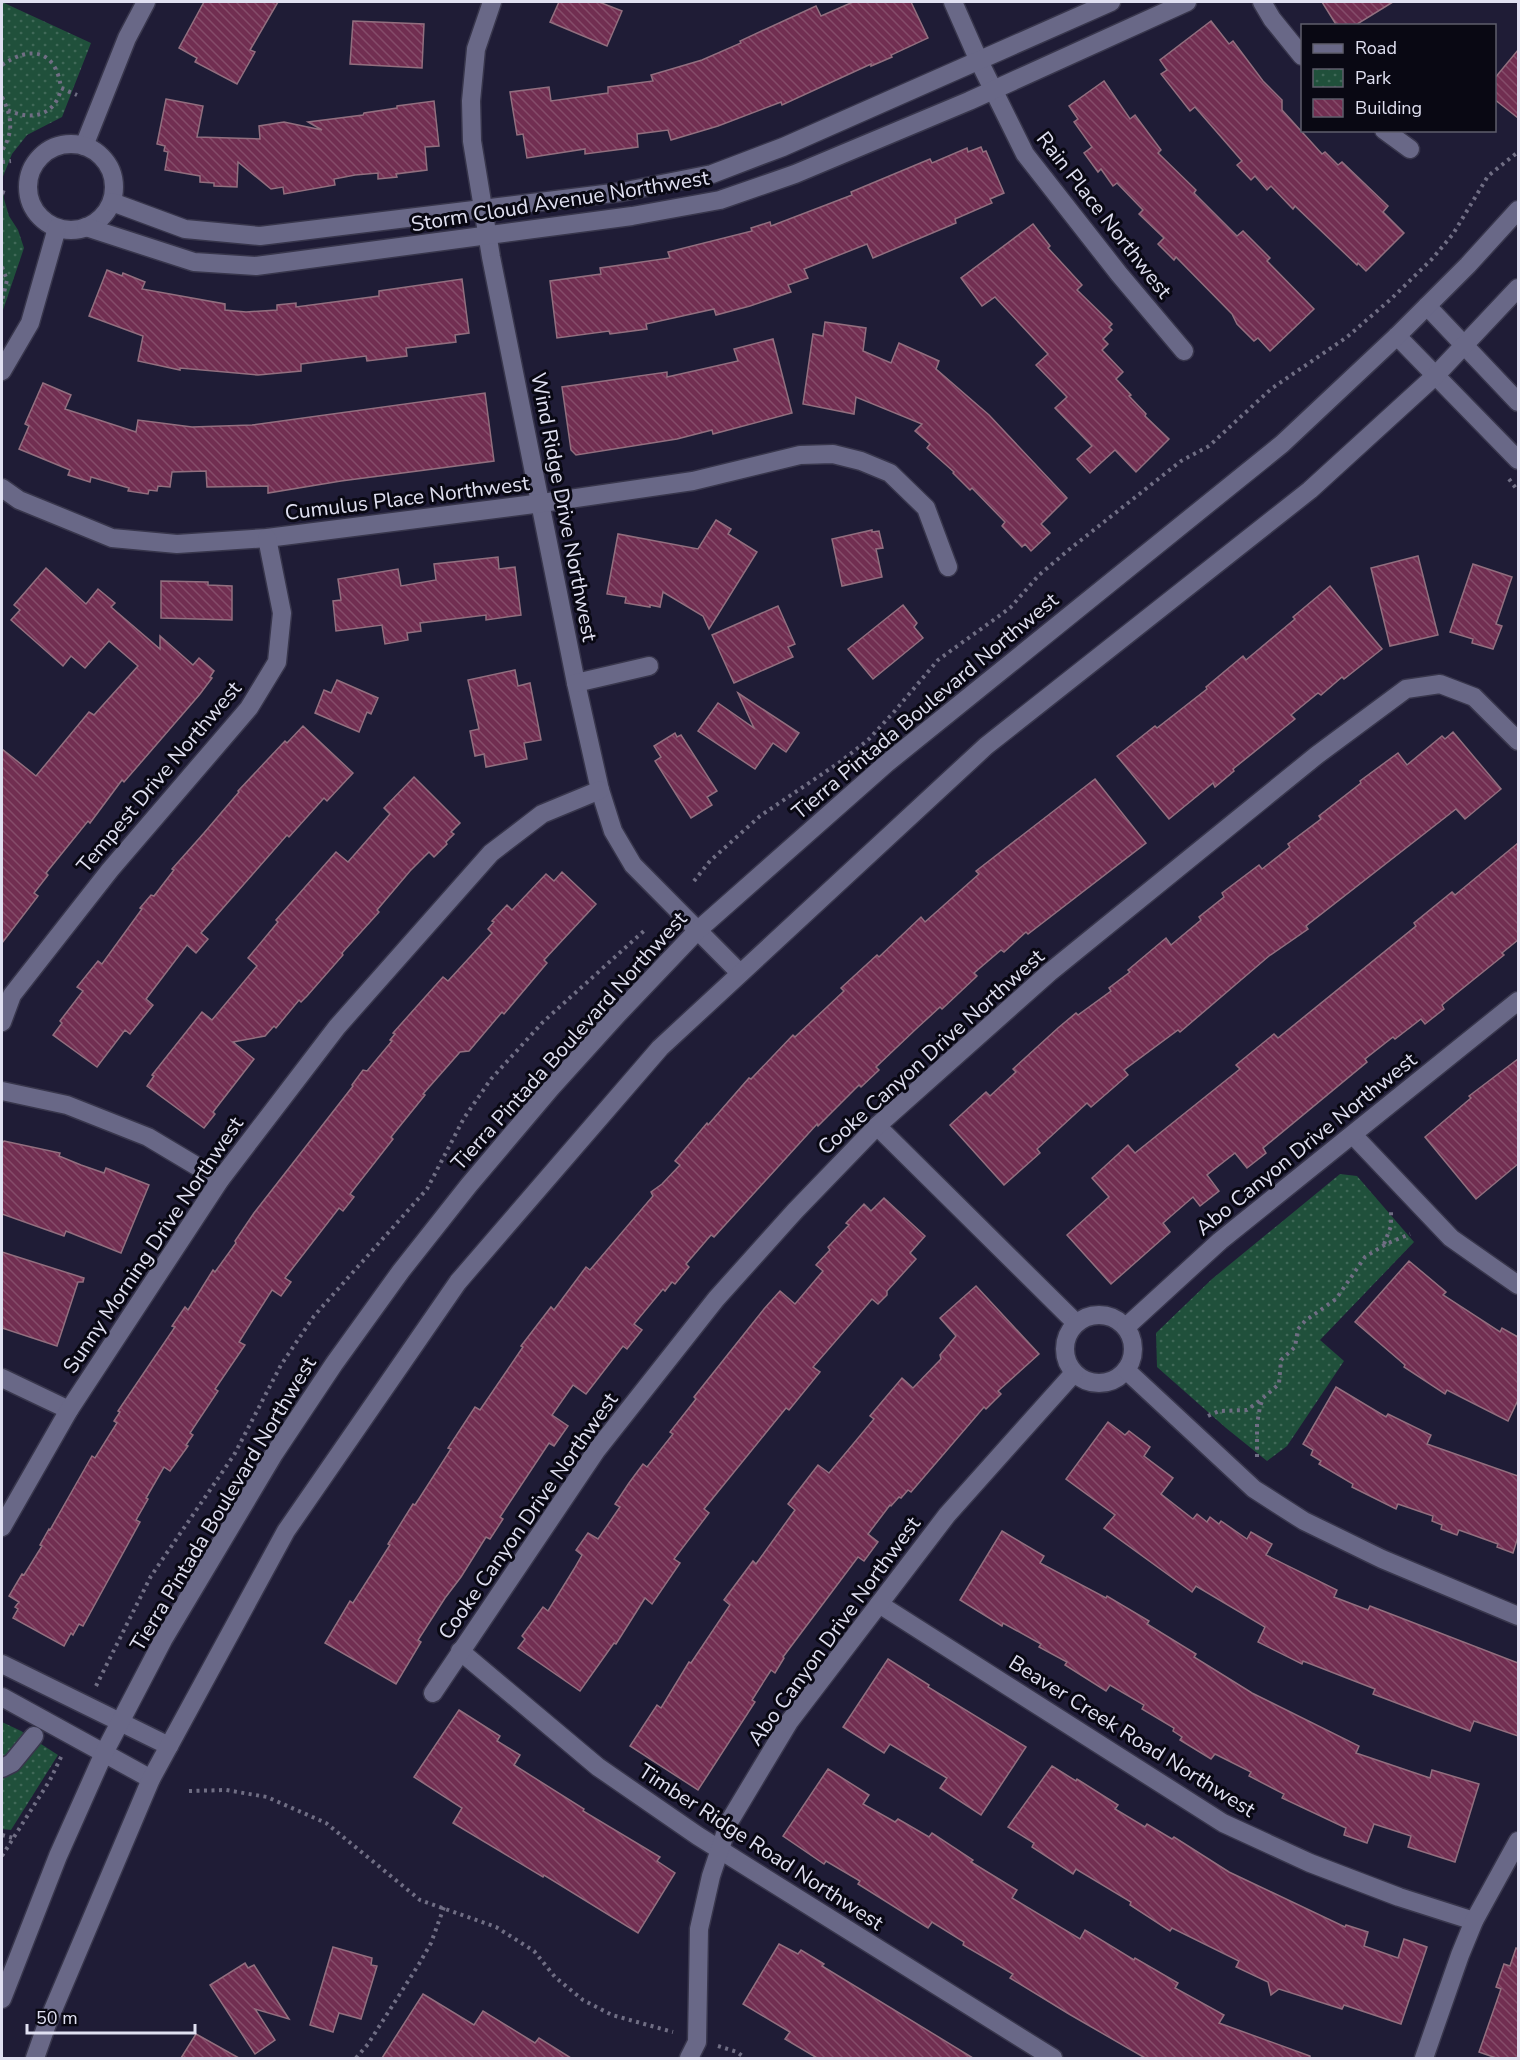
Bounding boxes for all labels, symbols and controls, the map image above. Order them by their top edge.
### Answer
legend [1301,24,1496,132]
text: Road [1355,36,1397,60]
text: Park [1355,66,1392,90]
text: Building [1355,96,1422,120]
street label: Rain Place Northwest [1030,126,1178,305]
street label: Storm Cloud Avenue Northwest [409,163,712,238]
street label: Wind Ridge Drive Northwest [524,370,604,644]
street label: Cumulus Place Northwest [283,469,531,527]
street label: Tierra Pintada Boulevard Northwest [786,586,1065,826]
street label: Tempest Drive Northwest [70,675,248,879]
street label: Tierra Pintada Boulevard Northwest [445,905,693,1177]
street label: Cooke Canyon Drive Northwest [812,942,1051,1161]
street label: Abo Canyon Drive Northwest [1190,1046,1423,1242]
street label: Sunny Morning Drive Northwest [56,1111,250,1379]
street label: Tierra Pintada Boulevard Northwest [124,1351,323,1657]
street label: Cooke Canyon Drive Northwest [432,1386,625,1645]
street label: Abo Canyon Drive Northwest [741,1510,927,1751]
street label: Beaver Creek Road Northwest [1003,1648,1261,1824]
street label: Timber Ridge Road Northwest [633,1757,889,1937]
scale bar [27,1997,195,2035]
text: 50 m [36,2006,78,2030]

